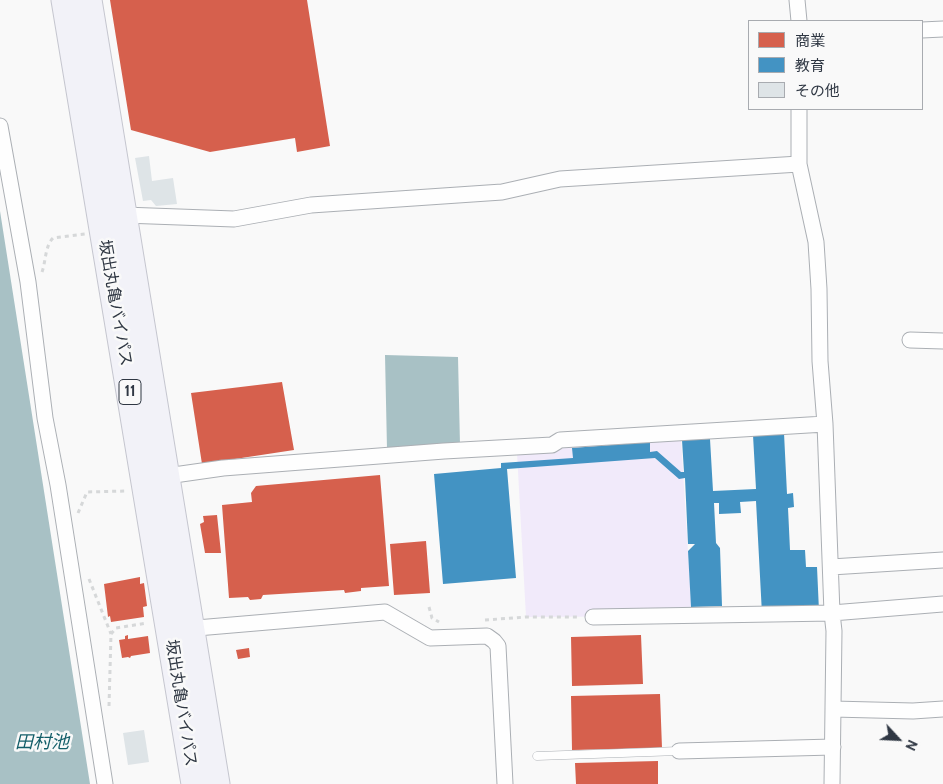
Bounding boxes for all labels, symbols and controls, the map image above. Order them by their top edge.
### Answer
legend [748,20,923,110]
text: 商業 [795,32,825,50]
text: 教育 [795,57,825,75]
text: その他 [795,82,840,100]
street label: 坂出丸亀バイパス [94,238,136,368]
road number: 11 [119,380,141,404]
street label: 坂出丸亀バイパス [162,638,200,768]
north arrow [873,714,923,764]
water label: 田村池 [15,732,69,754]
text: N [901,737,922,754]

